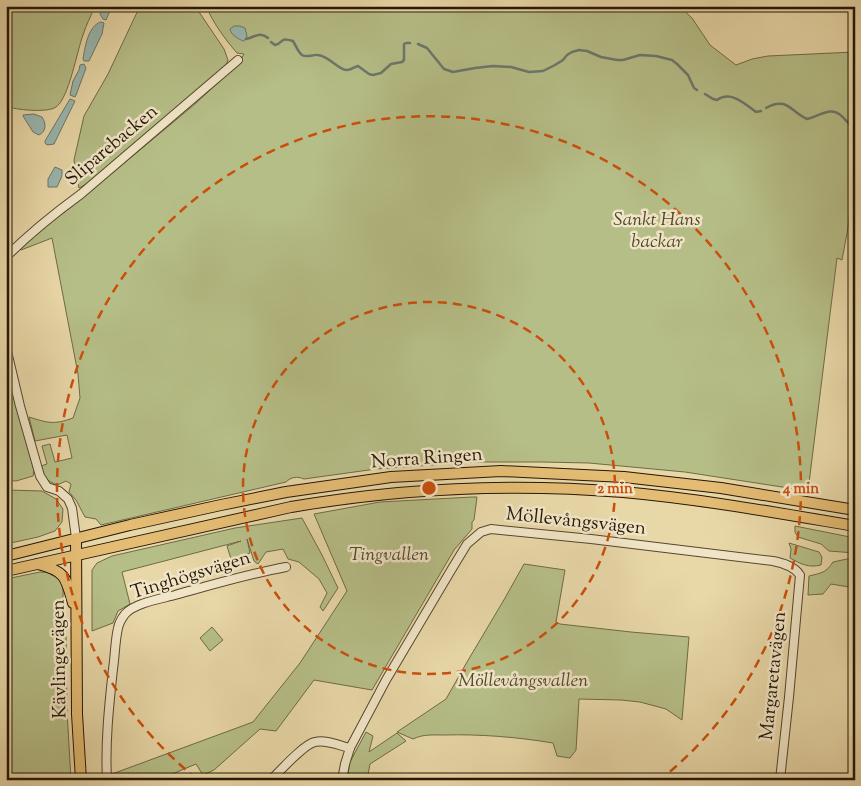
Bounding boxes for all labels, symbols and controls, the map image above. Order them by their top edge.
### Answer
street label: Sliparebacken [60,99,164,193]
park label: Sankt Hans backar [613,207,701,256]
street label: Norra Ringen [370,442,484,476]
centre of rings [420,479,438,497]
text: 2 min [597,479,633,500]
text: 4 min [782,479,819,500]
street label: Möllevångsvägen [505,501,647,543]
park label: Tingvallen [349,542,429,569]
street label: Tinghögsvägen [128,545,254,607]
street label: Kävlingevägen [45,599,75,719]
street label: Margaretavägen [754,610,794,742]
park label: Möllevångsvallen [458,668,588,695]

